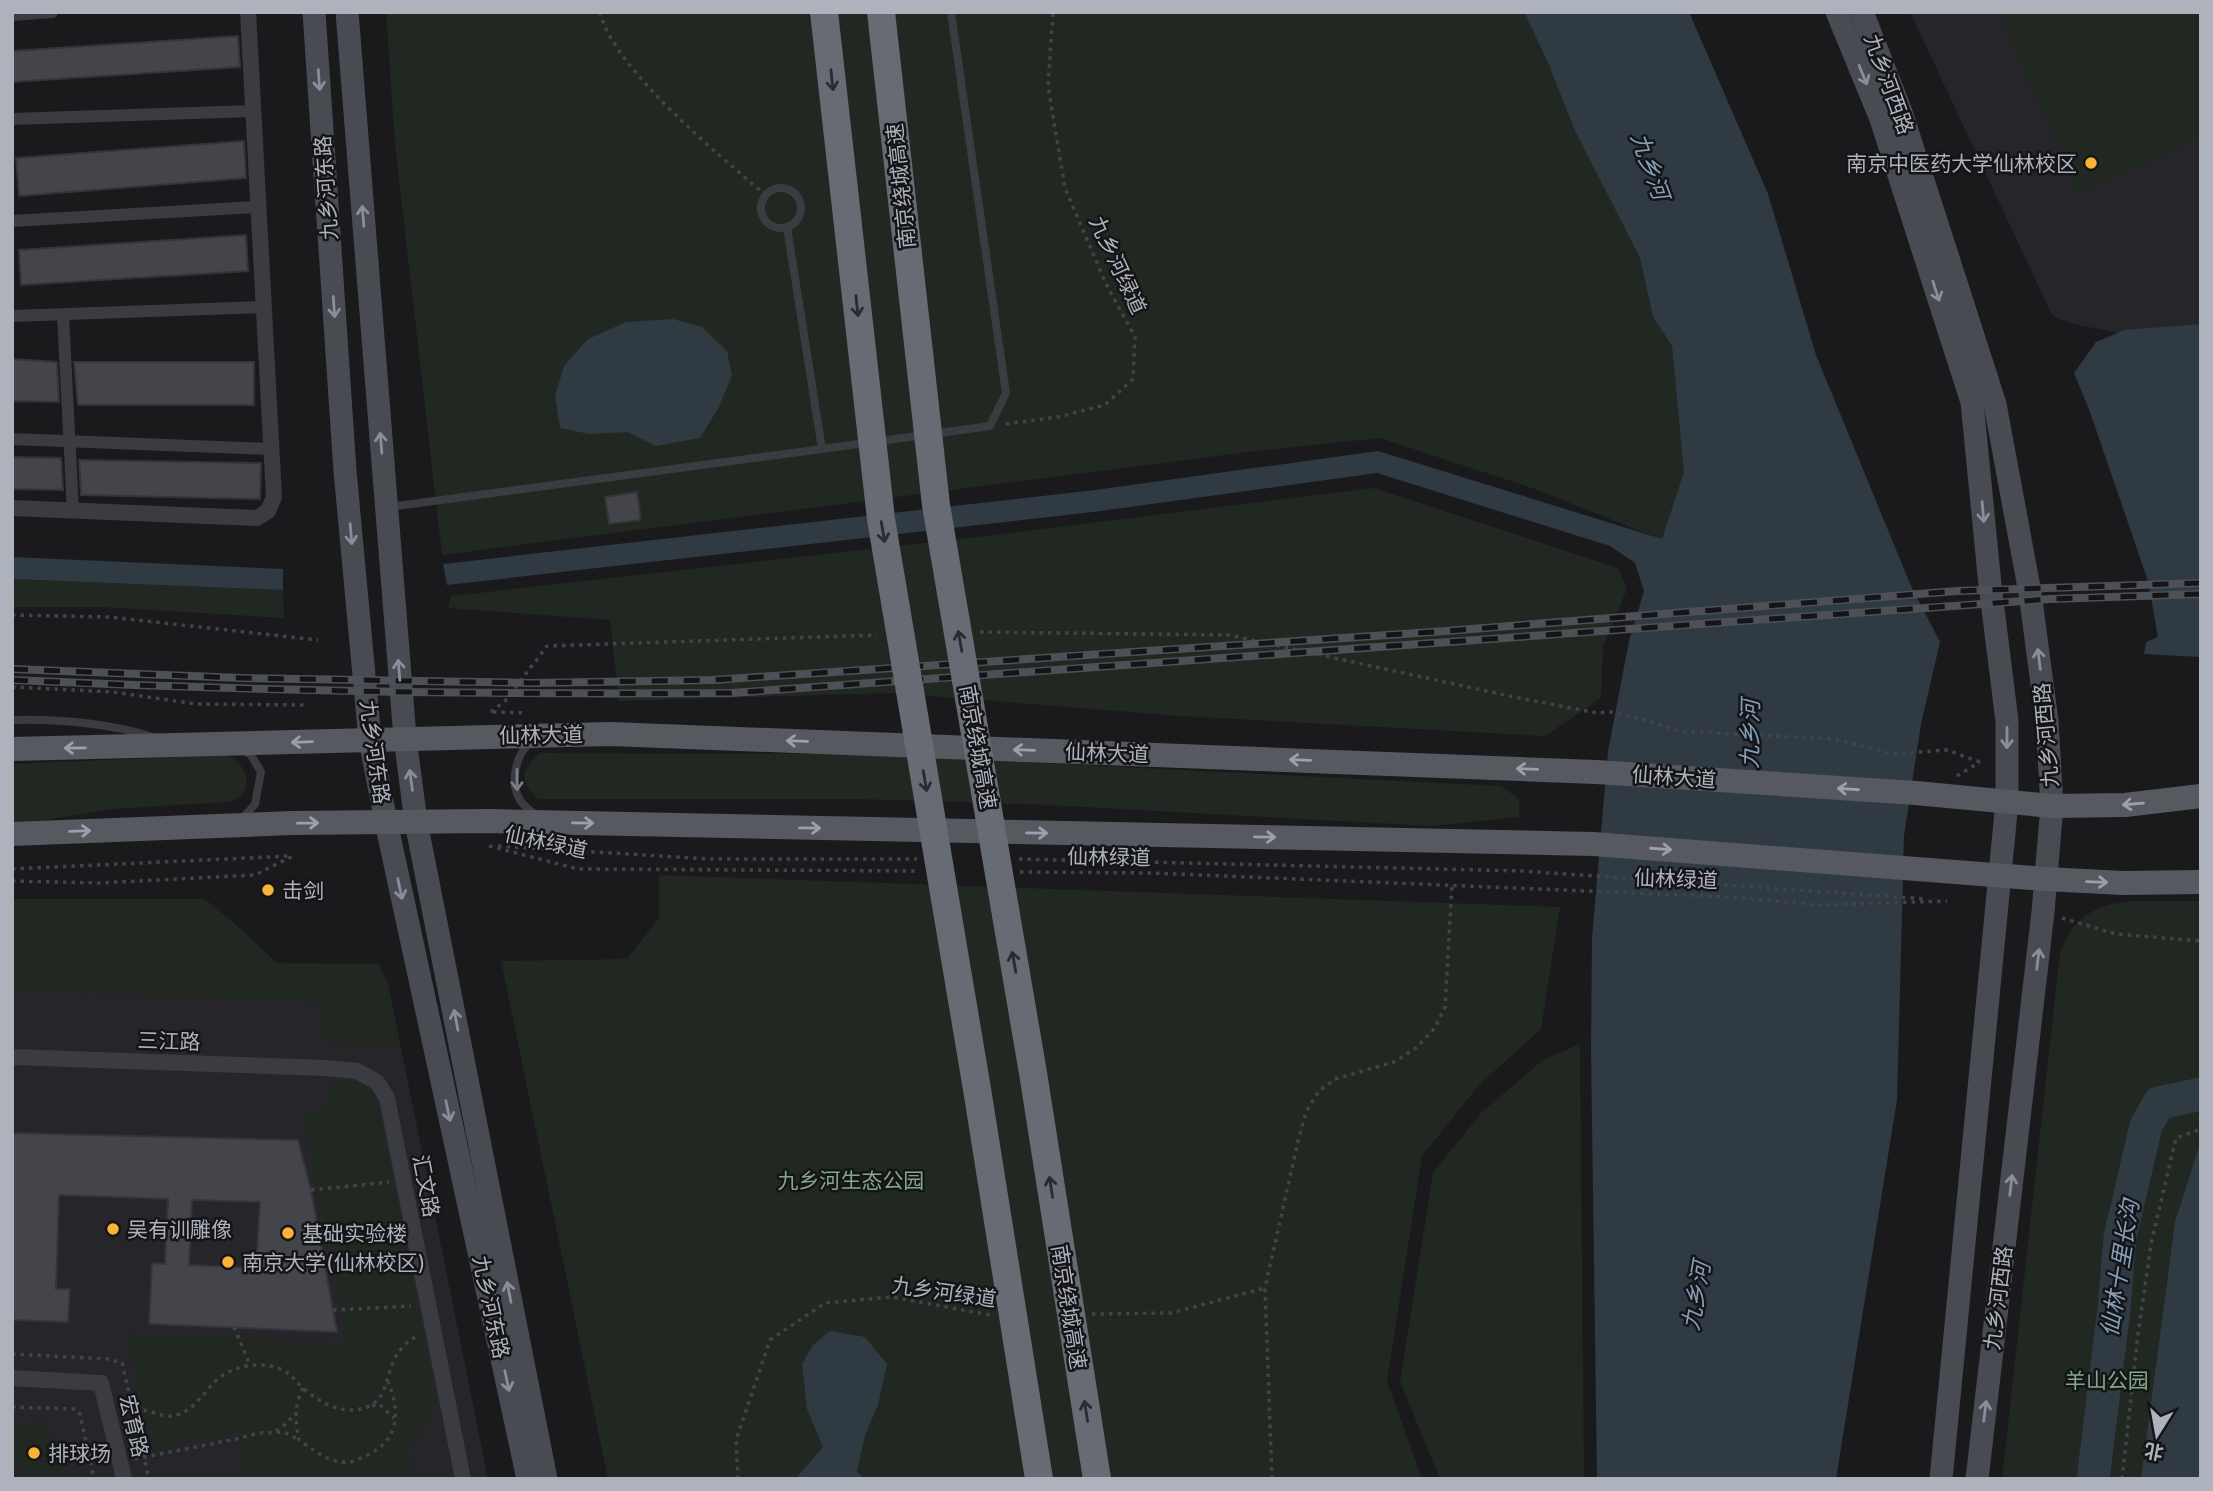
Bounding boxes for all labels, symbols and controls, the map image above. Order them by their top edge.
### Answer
street label: 九乡河西路 [1859,30,1919,138]
one-way arrow [1857,64,1870,86]
one-way arrow [825,68,838,91]
one-way arrow [313,69,326,91]
street label: 南京绕城高速 [882,122,920,250]
water label: 九乡河 [1625,129,1676,207]
street label: 九乡河东路 [310,135,342,241]
place label: 南京中医药大学仙林校区 [1846,151,2077,176]
marker: 南京中医药大学仙林校区 [2083,155,2099,171]
one-way arrow [356,206,369,228]
street label: 九乡河绿道 [1084,212,1152,318]
one-way arrow [1931,279,1944,301]
one-way arrow [851,294,864,317]
one-way arrow [328,296,341,318]
one-way arrow [374,432,387,455]
one-way arrow [1977,500,1990,523]
one-way arrow [877,520,890,543]
one-way arrow [345,522,358,545]
one-way arrow [953,630,966,653]
one-way arrow [2032,649,2045,671]
one-way arrow [392,659,405,682]
street label: 九乡河西路 [2029,682,2063,788]
street label: 南京绕城高速 [955,683,1001,811]
water label: 九乡河 [1735,695,1765,769]
street label: 九乡河东路 [355,698,395,806]
street label: 仙林大道 [499,722,583,748]
one-way arrow [2000,726,2014,749]
one-way arrow [785,734,808,747]
one-way arrow [291,735,314,749]
street label: 仙林大道 [1065,739,1149,767]
one-way arrow [63,741,86,754]
one-way arrow [1013,743,1036,756]
one-way arrow [1289,754,1312,767]
street label: 仙林大道 [1631,762,1717,792]
one-way arrow [1516,763,1539,776]
one-way arrow [404,769,417,792]
one-way arrow [510,769,523,792]
one-way arrow [919,769,932,792]
one-way arrow [1837,782,1860,795]
one-way arrow [2122,798,2145,811]
one-way arrow [296,816,319,830]
one-way arrow [571,817,594,830]
street label: 仙林绿道 [502,821,590,863]
one-way arrow [798,821,821,835]
one-way arrow [69,825,92,838]
one-way arrow [1026,826,1049,839]
one-way arrow [1253,830,1276,844]
one-way arrow [1649,843,1671,856]
street label: 仙林绿道 [1067,844,1151,870]
street label: 仙林绿道 [1634,865,1718,893]
one-way arrow [2086,875,2109,888]
one-way arrow [394,877,408,900]
place label: 击剑 [282,878,324,903]
marker: 击剑 [260,882,276,898]
one-way arrow [2031,948,2044,971]
one-way arrow [1007,951,1020,974]
one-way arrow [448,1009,462,1032]
street label: 三江路 [137,1027,201,1055]
one-way arrow [442,1099,456,1122]
street label: 汇文路 [408,1153,444,1219]
park label: 九乡河生态公园 [778,1168,925,1193]
one-way arrow [2005,1174,2018,1197]
one-way arrow [1044,1176,1057,1198]
water label: 仙林十里长沟 [2095,1195,2145,1338]
place label: 吴有训雕像 [127,1217,232,1242]
marker: 吴有训雕像 [105,1221,121,1237]
place label: 基础实验楼 [302,1221,407,1246]
marker: 基础实验楼 [280,1225,296,1241]
street label: 南京绕城高速 [1047,1243,1091,1371]
street label: 九乡河西路 [1979,1244,2017,1352]
place label: 南京大学(仙林校区) [242,1250,425,1275]
street label: 九乡河东路 [468,1253,514,1361]
marker: 南京大学(仙林校区) [220,1254,236,1270]
water label: 九乡河 [1676,1256,1716,1332]
street label: 九乡河绿道 [890,1272,998,1312]
one-way arrow [502,1281,515,1304]
park label: 羊山公园 [2065,1368,2149,1393]
one-way arrow [501,1369,514,1392]
street label: 宏育路 [115,1392,153,1460]
one-way arrow [1079,1400,1092,1423]
one-way arrow [1978,1400,1991,1423]
north arrow [2122,1400,2192,1470]
text: 北 [2142,1438,2165,1464]
place label: 排球场 [48,1441,111,1466]
marker: 排球场 [26,1445,42,1461]

